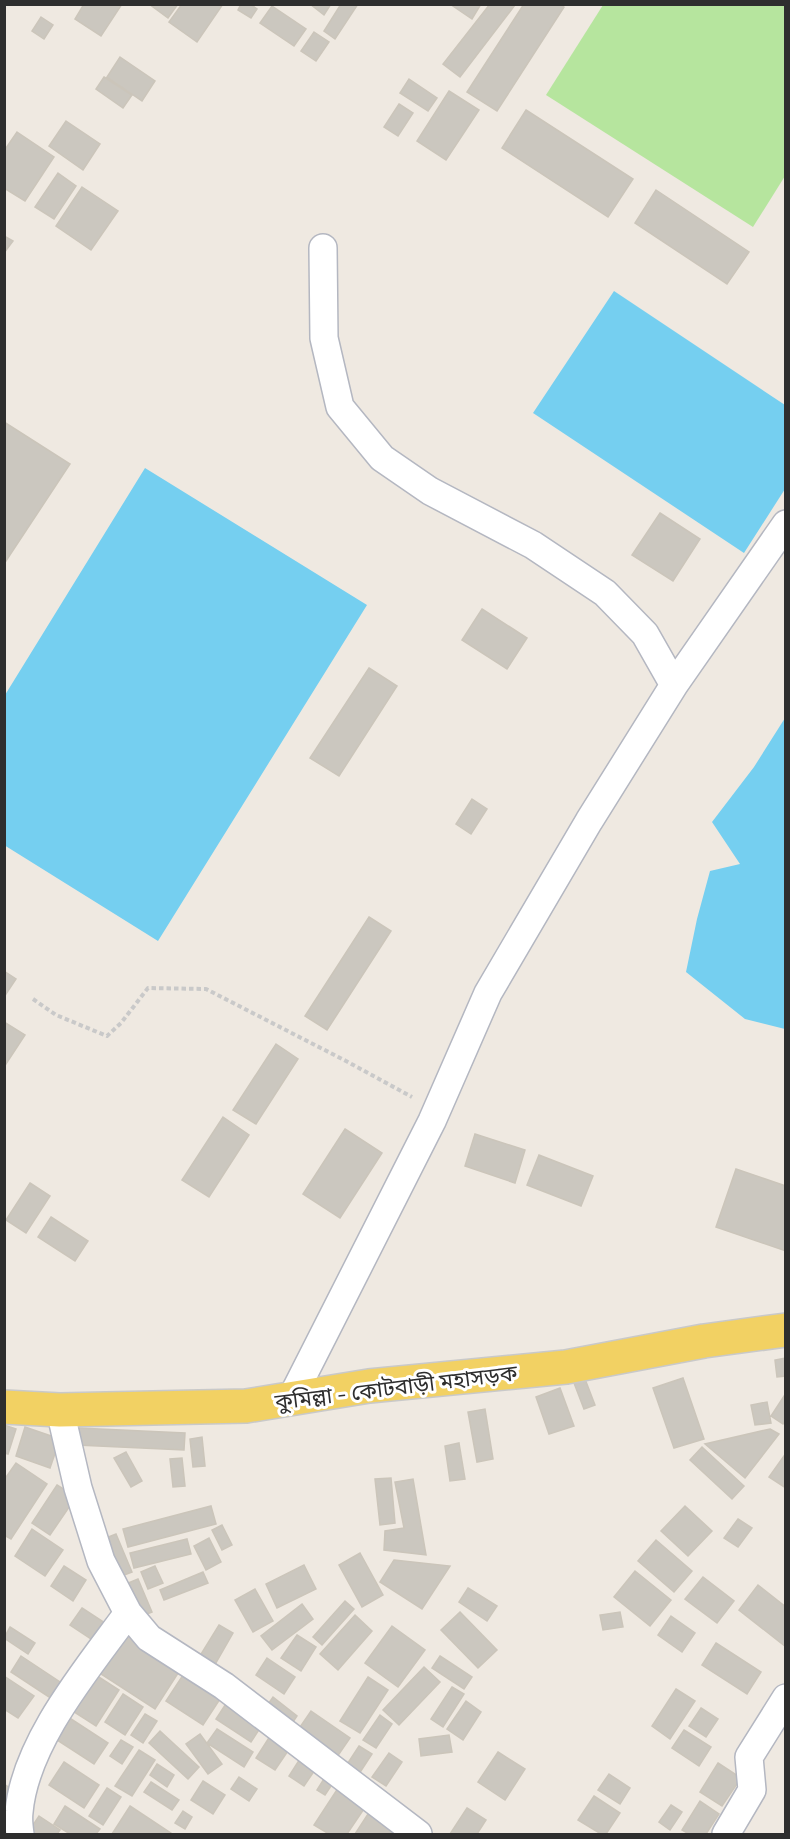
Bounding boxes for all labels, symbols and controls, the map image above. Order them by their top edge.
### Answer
street label: কুমিল্লা - কোটবাড়ী মহাসড়ক [272,1355,519,1419]

